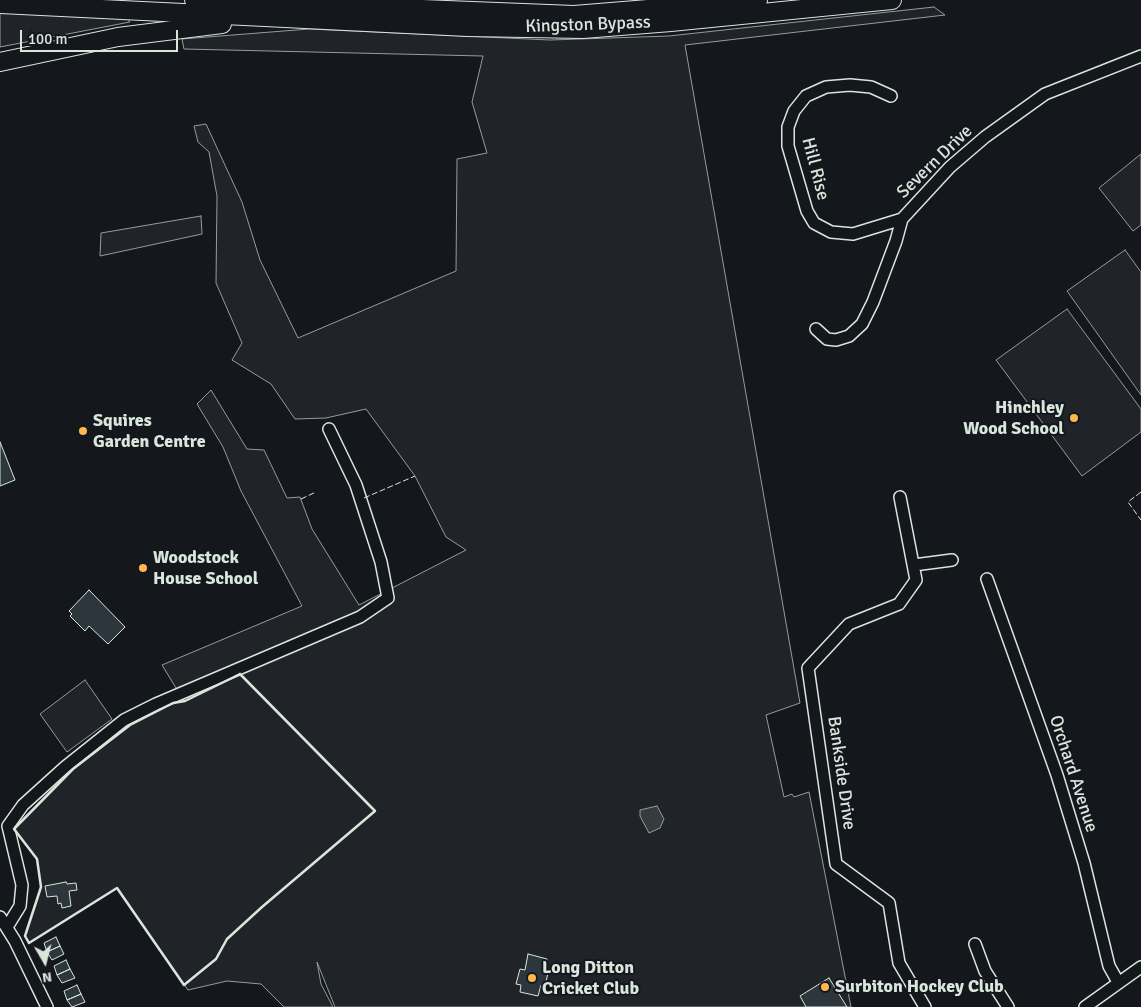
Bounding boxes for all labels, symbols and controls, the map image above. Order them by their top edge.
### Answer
street label: Kingston Bypass [525,12,651,38]
scale bar [22,20,180,52]
text: 100 m [28,30,68,48]
street label: Severn Drive [893,121,977,203]
street label: Hill Rise [796,135,834,203]
place label: Hinchley Wood School [963,397,1064,439]
place label: Squires Garden Centre [93,410,206,452]
marker: Hinchley Wood School [1068,412,1080,424]
marker: Squires Garden Centre [77,425,89,437]
place label: Woodstock House School [153,547,258,590]
marker: Woodstock House School [137,562,149,574]
street label: Orchard Avenue [1044,713,1102,835]
street label: Bankside Drive [822,715,860,831]
north arrow [20,937,70,987]
place label: Long Ditton Cricket Club [542,957,639,1000]
text: N [41,968,53,986]
marker: Long Ditton Cricket Club [526,972,538,984]
place label: Surbiton Hockey Club [835,976,1004,998]
marker: Surbiton Hockey Club [819,981,831,993]

